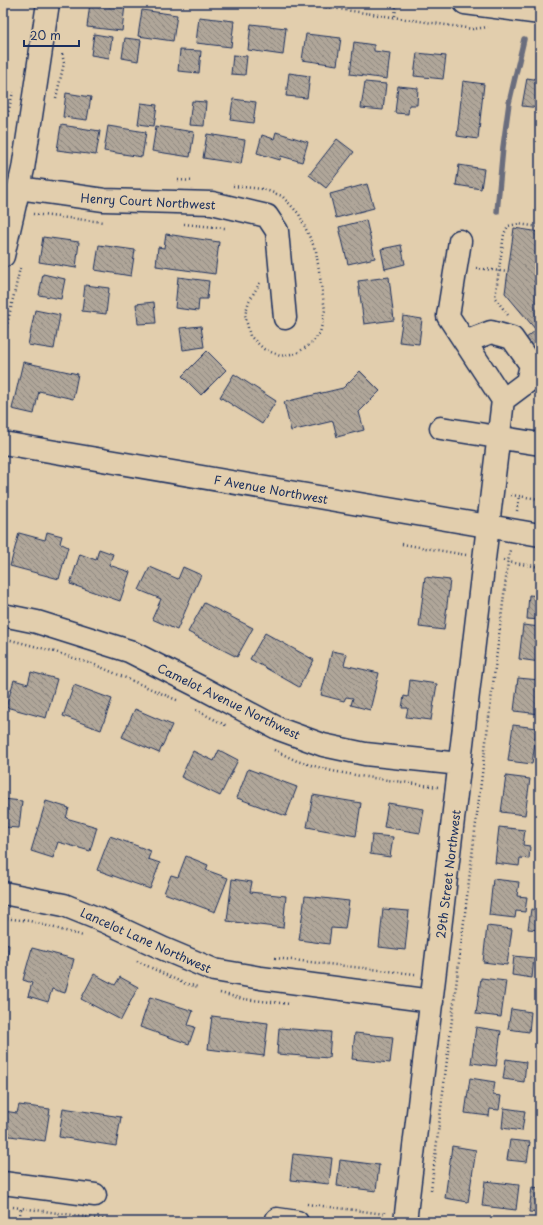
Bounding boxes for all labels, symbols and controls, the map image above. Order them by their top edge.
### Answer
scale bar [24,22,79,48]
text: 20 m [30,26,61,44]
street label: Henry Court Northwest [80,188,216,214]
street label: F Avenue Northwest [212,470,330,508]
street label: Camelot Avenue Northwest [154,658,304,744]
street label: 29th Street Northwest [431,808,465,939]
street label: Lancelot Lane Northwest [78,903,215,977]

